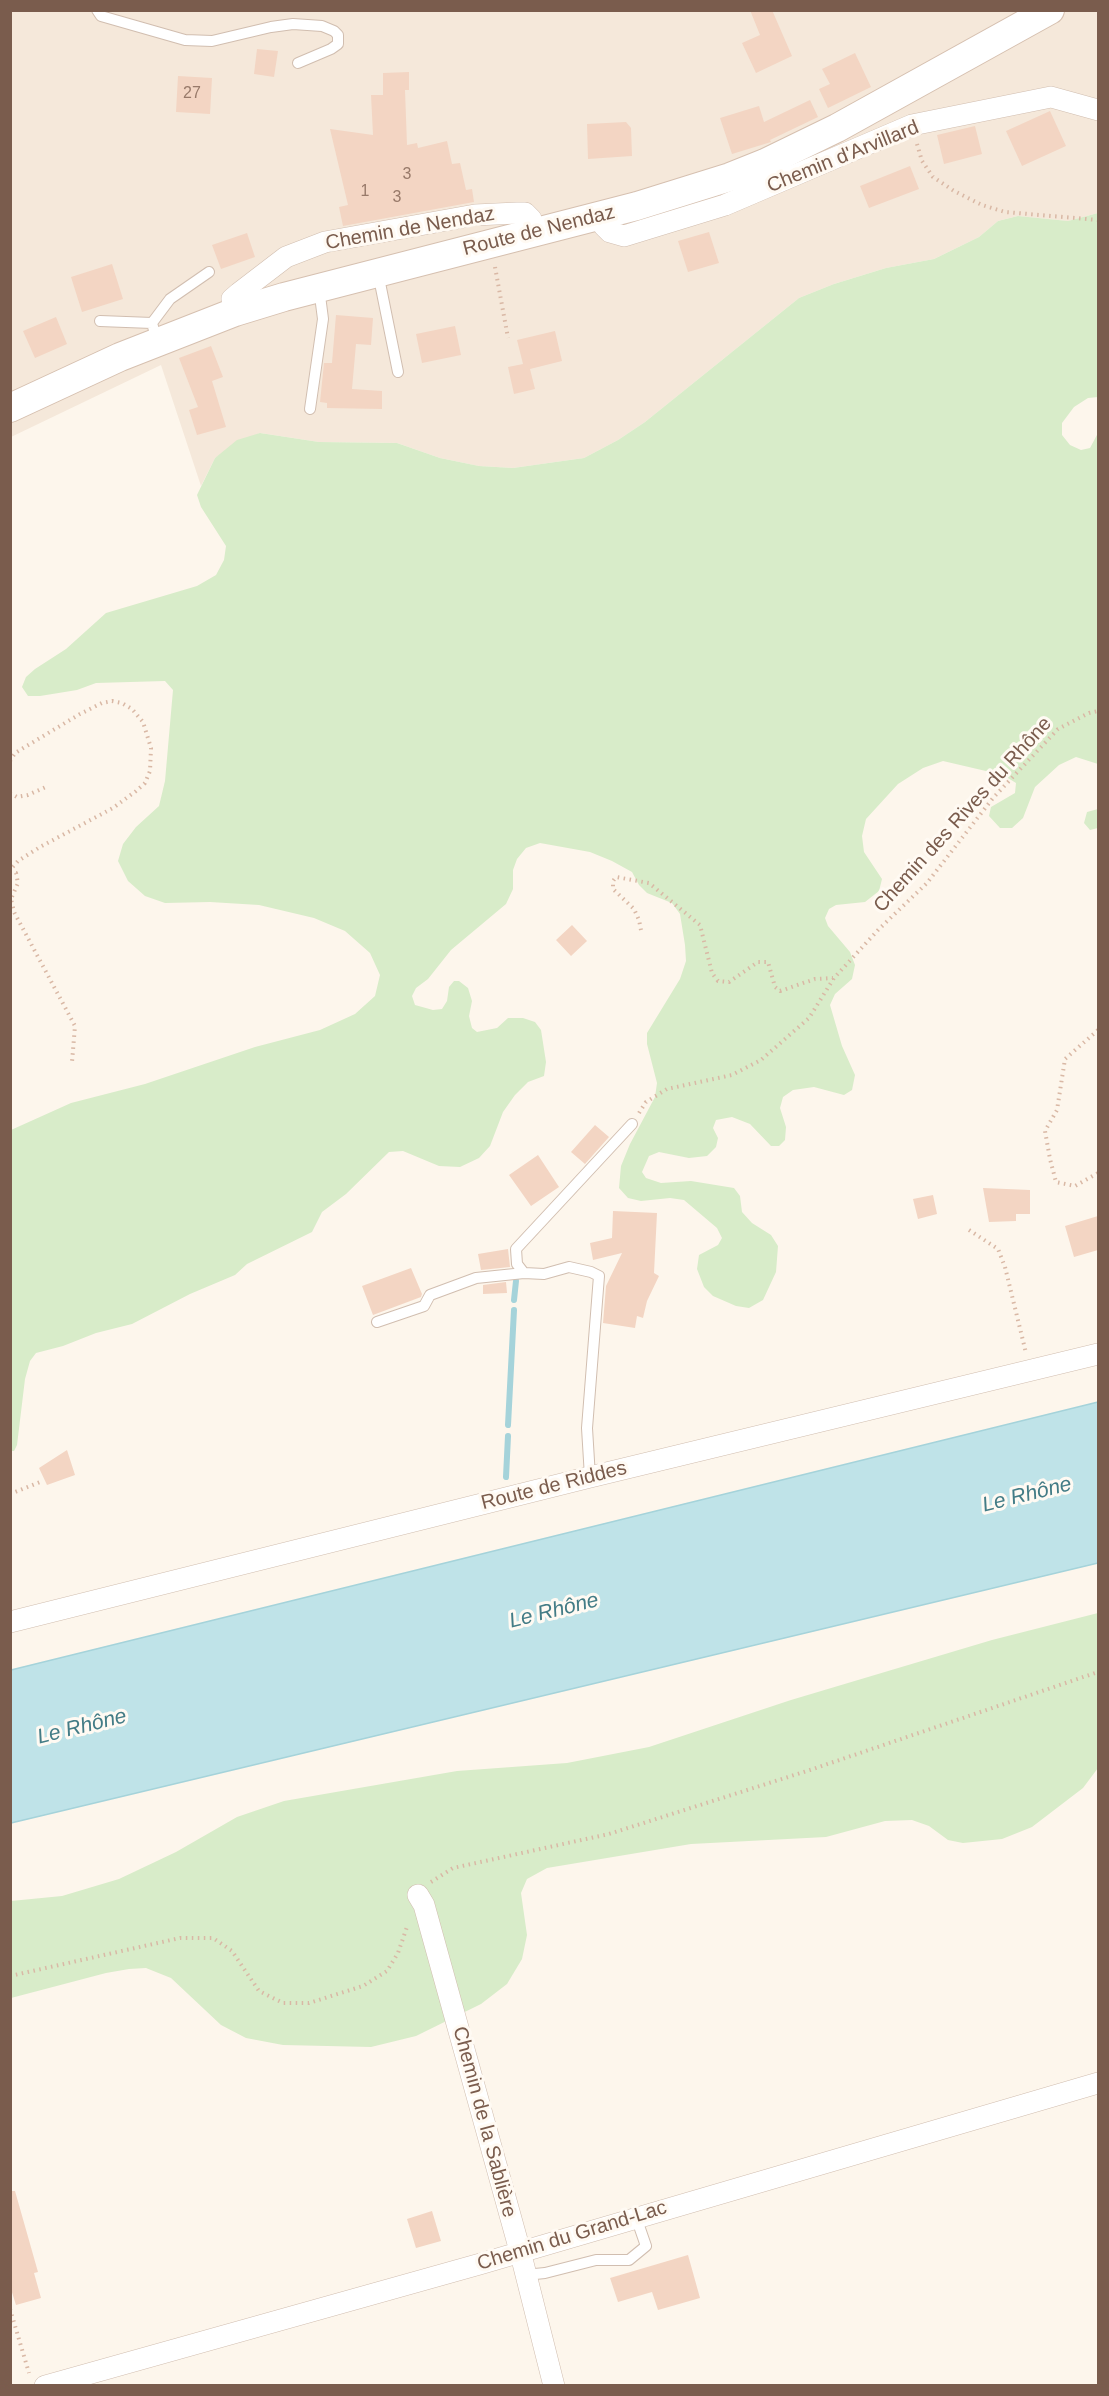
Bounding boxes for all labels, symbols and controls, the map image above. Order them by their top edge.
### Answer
house number: 27 [183,84,201,104]
street label: Chemin d'Arvillard [764,116,922,198]
house number: 3 [403,165,411,185]
house number: 1 [361,182,369,202]
house number: 3 [393,188,401,208]
street label: Route de Nendaz [461,201,617,261]
street label: Chemin de Nendaz [324,202,496,256]
street label: Chemin des Rives du Rhône [869,712,1057,918]
street label: Route de Riddes [479,1456,629,1516]
water label: Le Rhône [980,1472,1074,1518]
water label: Le Rhône [507,1588,601,1634]
water label: Le Rhône [35,1704,129,1750]
street label: Chemin de la Sablière [447,2024,521,2220]
street label: Chemin du Grand-Lac [474,2196,670,2276]

